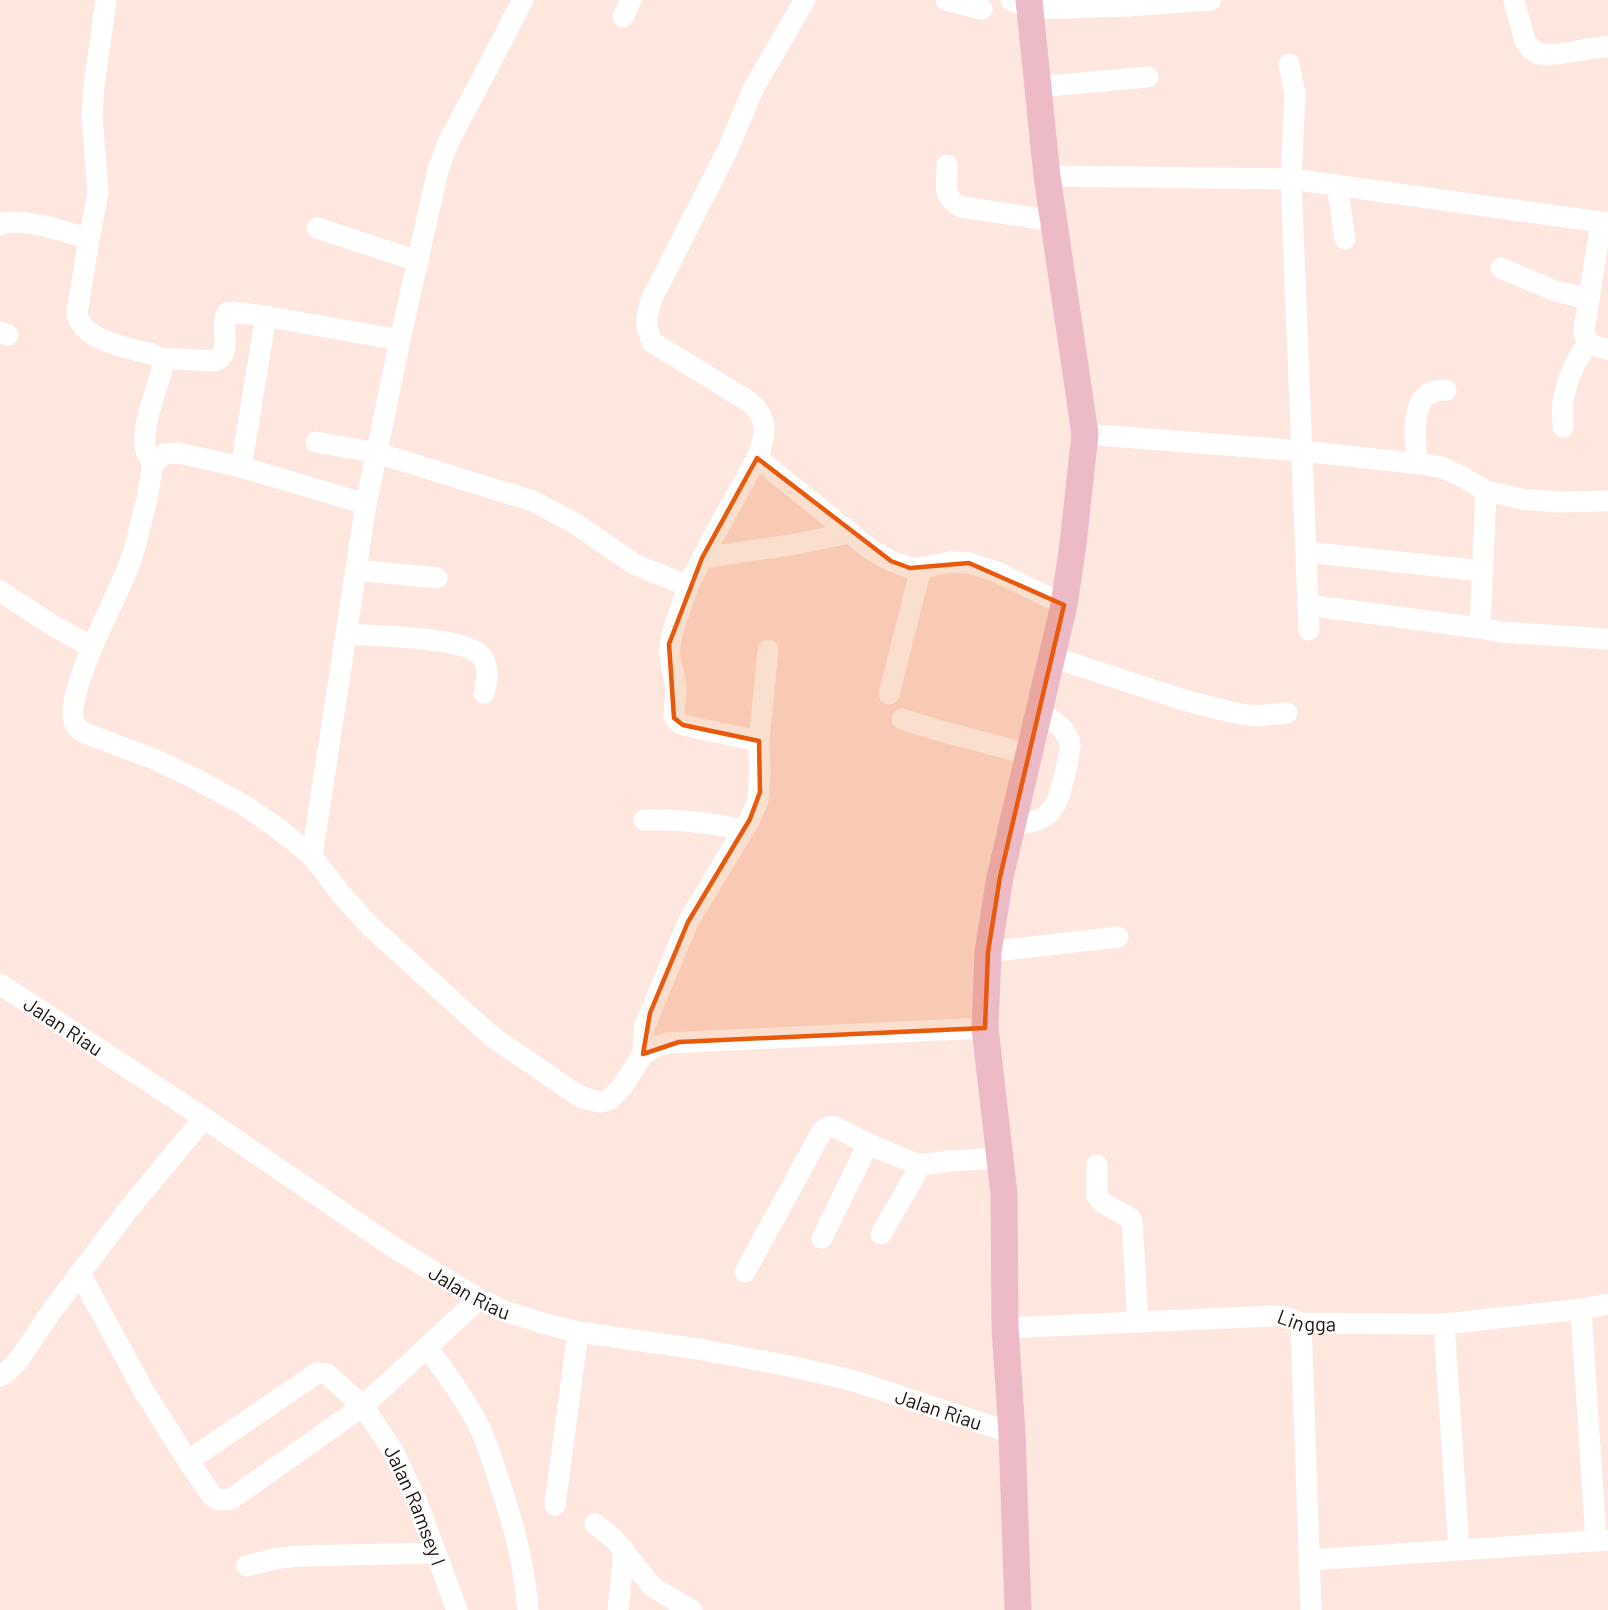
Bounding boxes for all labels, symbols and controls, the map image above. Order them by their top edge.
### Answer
street label: Jalan Riau [19,991,108,1060]
street label: Jalan Riau [425,1260,513,1324]
street label: Lingga [1274,1303,1336,1335]
street label: Jalan Riau [893,1384,985,1434]
street label: Jalan Ramsey I [380,1439,451,1569]

